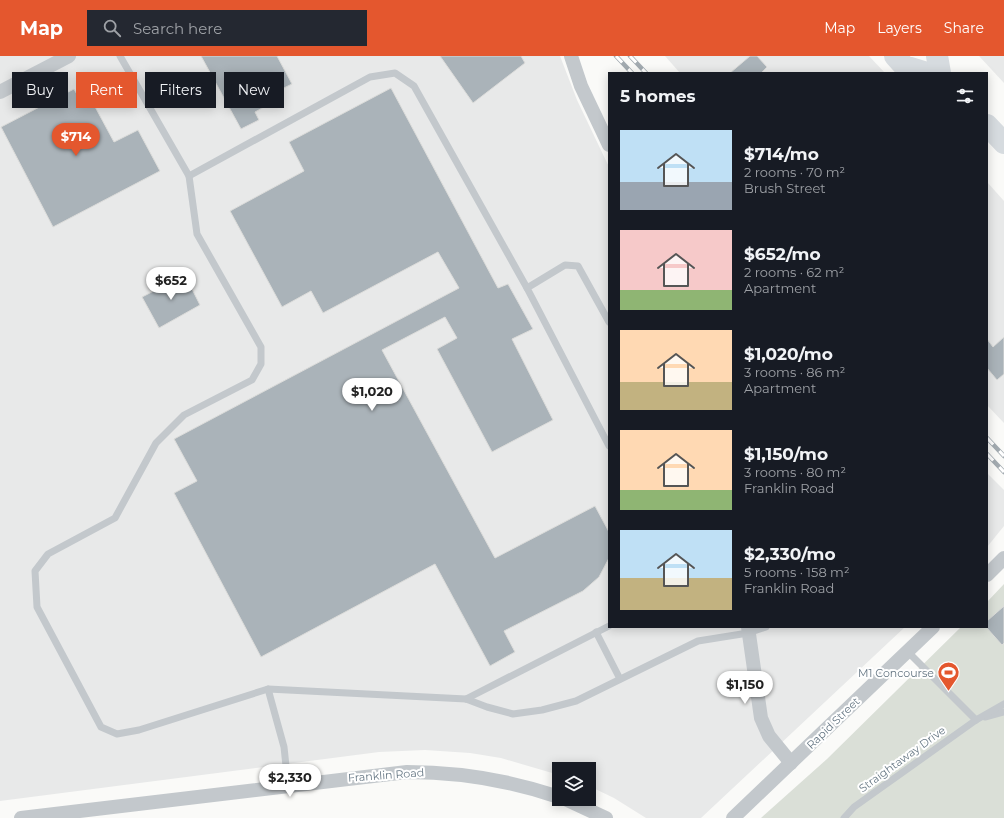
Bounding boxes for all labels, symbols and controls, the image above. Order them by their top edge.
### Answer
search box [87,10,367,46]
text: Map [20,17,63,40]
icon: search [101,17,123,39]
text: Search here [133,19,222,38]
text: Map [824,19,855,37]
text: Layers [877,19,922,37]
text: Share [944,19,984,37]
chip: Buy [12,72,68,108]
chip: Rent [76,72,137,108]
chip: Filters [145,72,216,108]
chip: New [224,72,284,108]
icon: filters [954,85,976,107]
text: 5 homes [620,86,696,106]
pin: $714 [52,123,100,157]
text: $714 [61,128,91,144]
text: $714/mo [744,144,819,164]
icon: home [652,146,700,194]
text: 2 rooms · 70 m² [744,164,845,180]
text: Brush Street [744,180,826,196]
text: $652/mo [744,244,821,264]
icon: home [652,246,700,294]
text: 2 rooms · 62 m² [744,264,844,280]
pin: $652 [147,267,195,301]
text: $652 [155,272,187,288]
text: Apartment [744,280,816,296]
text: $1,020/mo [744,344,833,364]
icon: home [652,346,700,394]
text: 3 rooms · 86 m² [744,364,845,380]
pin: $1,020 [339,378,405,412]
text: Apartment [744,380,816,396]
text: $1,020 [351,383,393,399]
text: $1,150/mo [744,444,828,464]
icon: home [652,446,700,494]
text: 3 rooms · 80 m² [744,464,846,480]
text: Franklin Road [744,480,834,496]
text: $2,330/mo [744,544,836,564]
icon: home [652,546,700,594]
text: 5 rooms · 158 m² [744,564,849,580]
text: Franklin Road [744,580,834,596]
sports icon: M1 Concourse [936,660,962,693]
place label: M1 Concourse [858,666,934,680]
pin: $1,150 [712,671,778,705]
text: $1,150 [726,676,764,692]
street label: Rapid Street [804,694,863,752]
street label: Straightaway Drive [856,723,948,795]
map controls [552,762,596,806]
button: layers [552,762,596,806]
pin: $2,330 [257,764,323,798]
street label: Franklin Road [347,765,425,785]
text: $2,330 [268,769,312,785]

